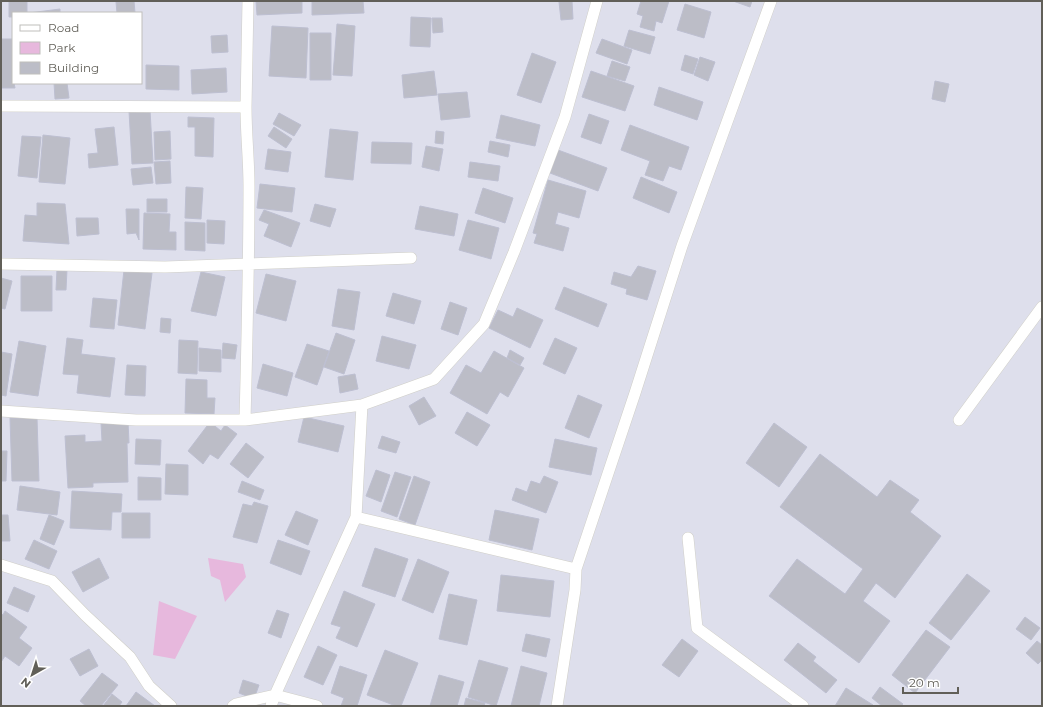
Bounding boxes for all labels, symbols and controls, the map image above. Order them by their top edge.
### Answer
legend [12,12,142,84]
text: Road [48,20,79,35]
text: Park [48,40,76,55]
text: Building [48,60,99,75]
north arrow [12,655,52,695]
scale bar [903,669,958,695]
text: N [18,675,34,691]
text: 20 m [909,675,940,690]

